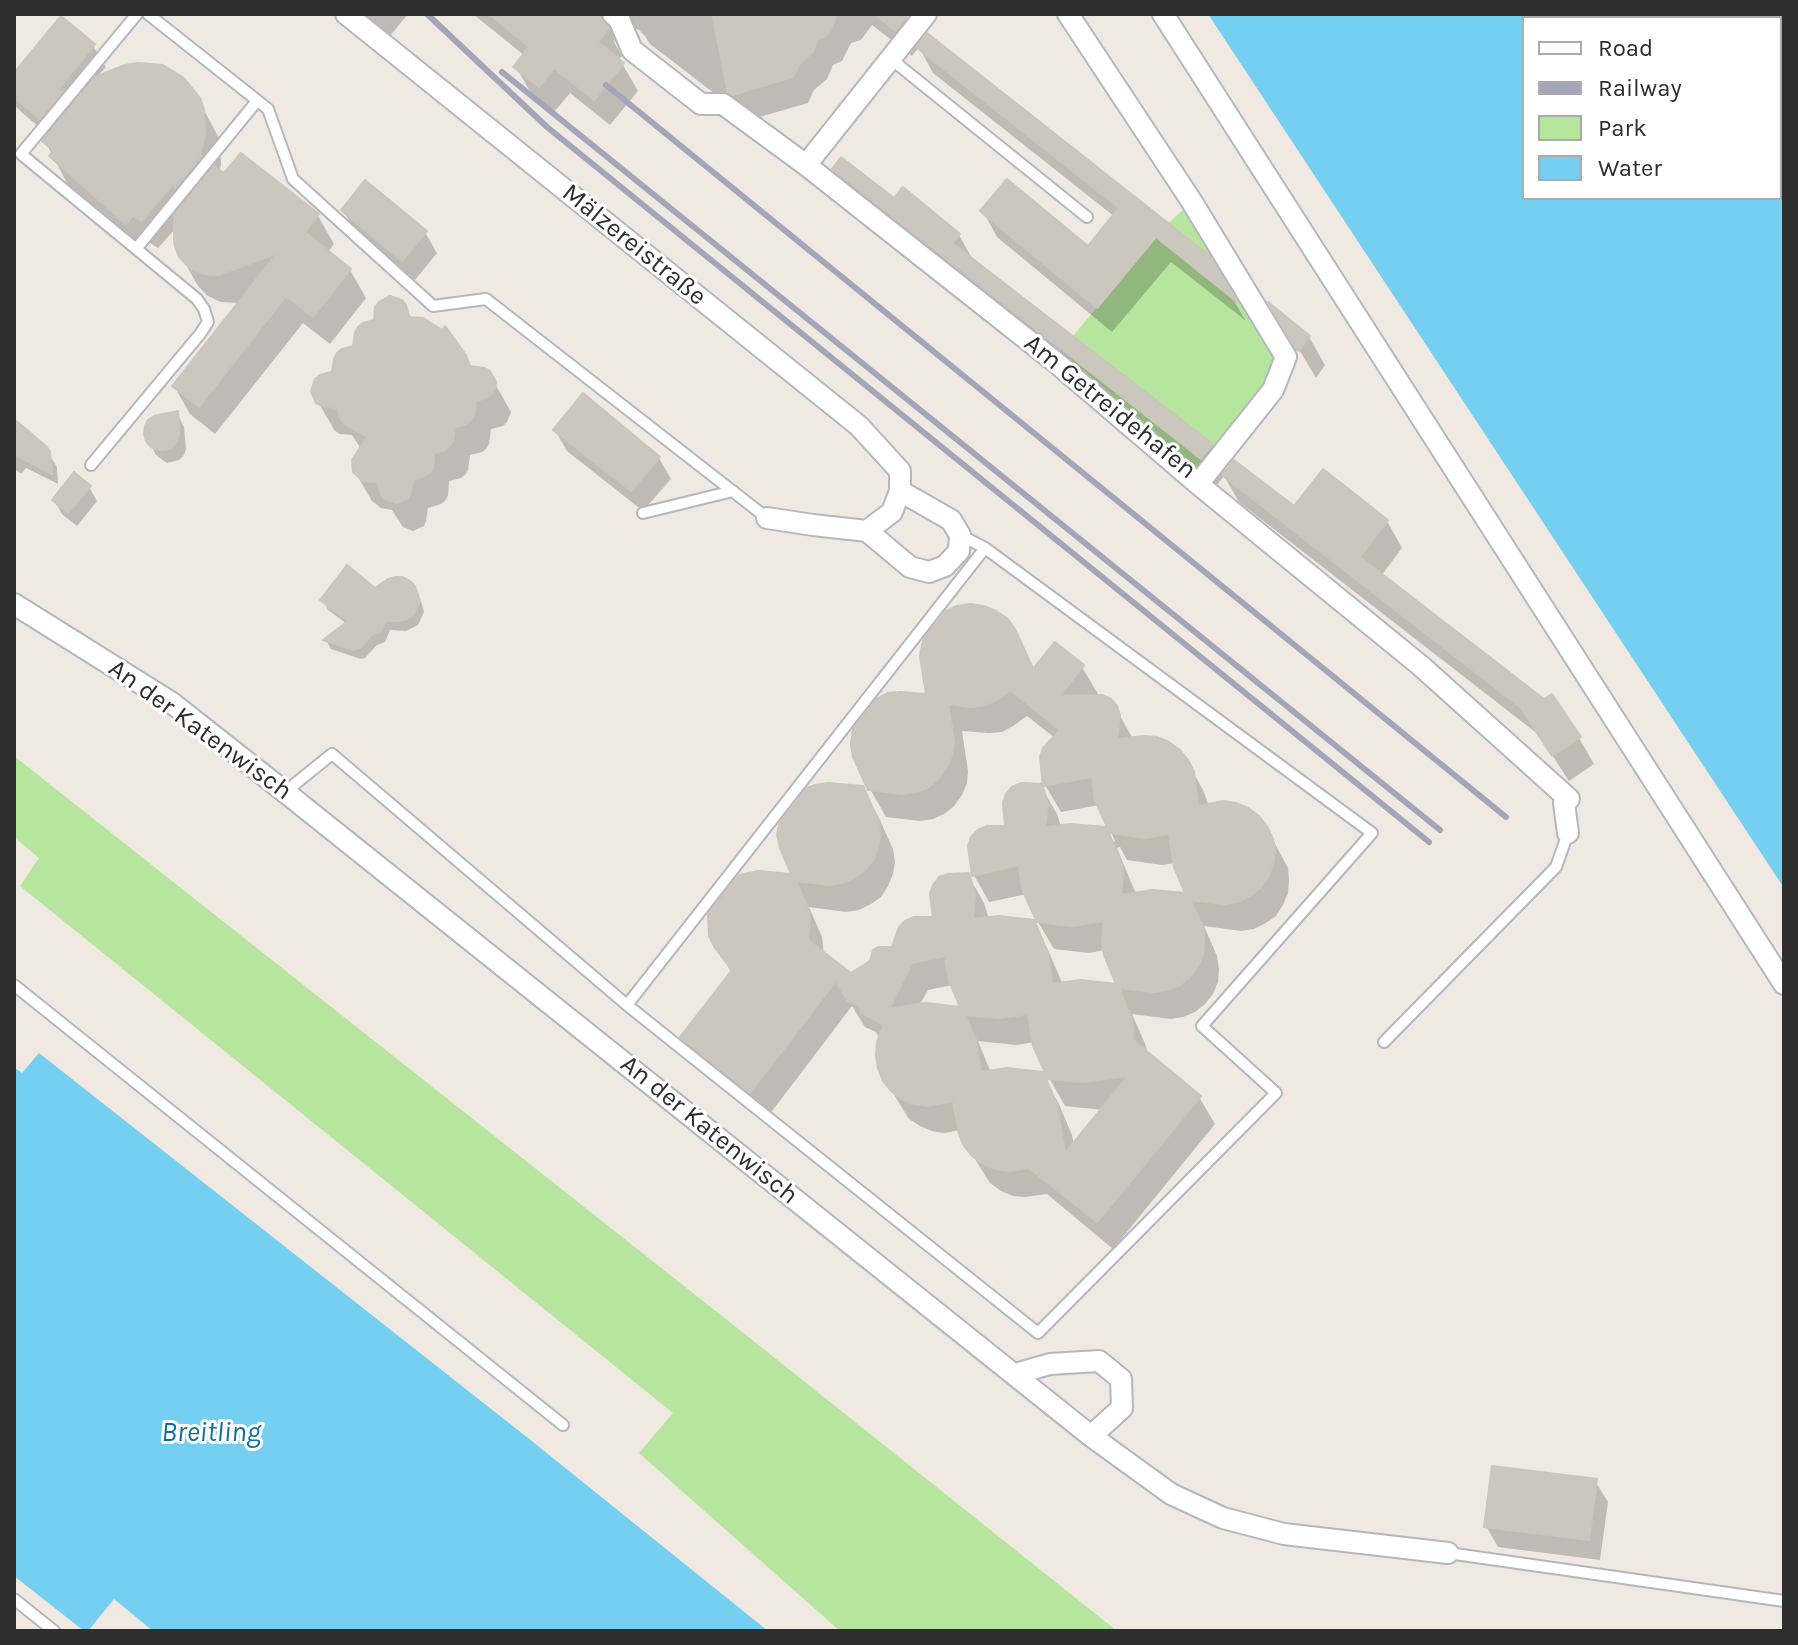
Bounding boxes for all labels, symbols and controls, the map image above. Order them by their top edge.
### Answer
legend [1522,16,1782,200]
text: Road [1598,34,1653,62]
text: Railway [1598,74,1682,102]
text: Park [1598,114,1647,142]
text: Water [1598,154,1662,182]
street label: Mälzereistraße [556,177,712,313]
street label: Am Getreidehafen [1018,328,1202,486]
street label: An der Katenwisch [102,653,298,807]
street label: An der Katenwisch [614,1049,804,1211]
water label: Breitling [161,1416,261,1450]

